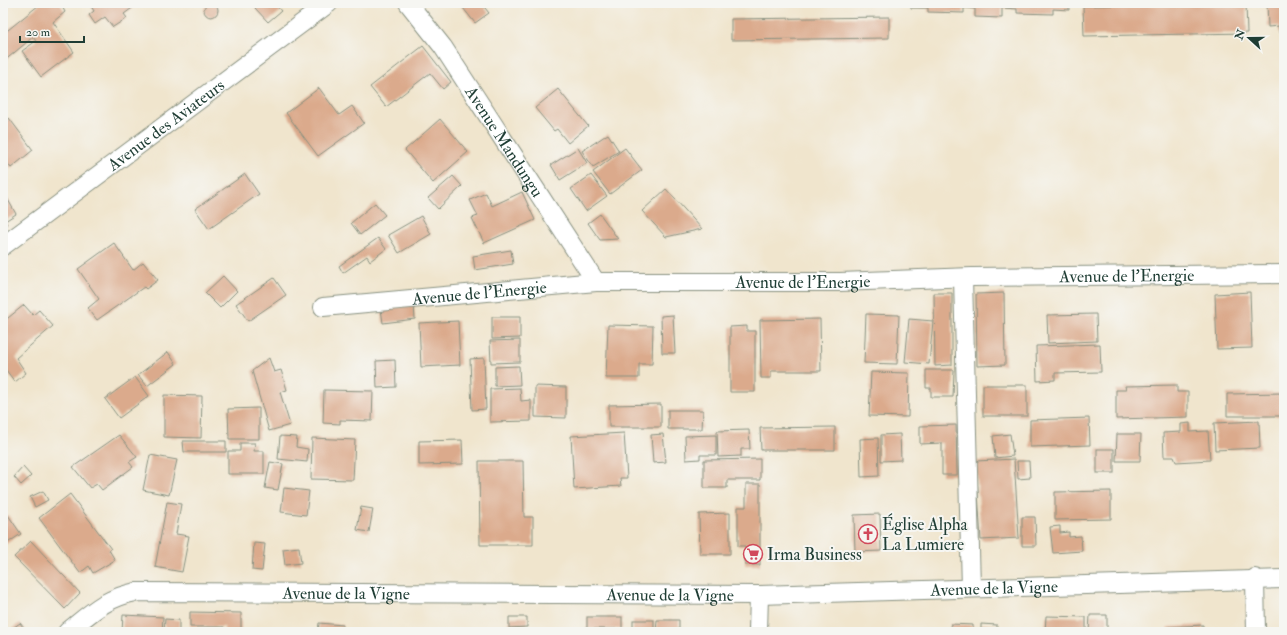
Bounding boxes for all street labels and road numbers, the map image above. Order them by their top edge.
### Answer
street label: Avenue des Aviateurs [103,75,229,176]
street label: Avenue Mandungu [460,81,548,201]
street label: Avenue de l'Energie [1058,265,1194,287]
street label: Avenue de l'Energie [734,271,871,293]
street label: Avenue de l'Energie [410,277,548,310]
street label: Avenue de la Vigne [929,576,1058,601]
street label: Avenue de la Vigne [281,583,410,604]
street label: Avenue de la Vigne [605,584,734,606]

